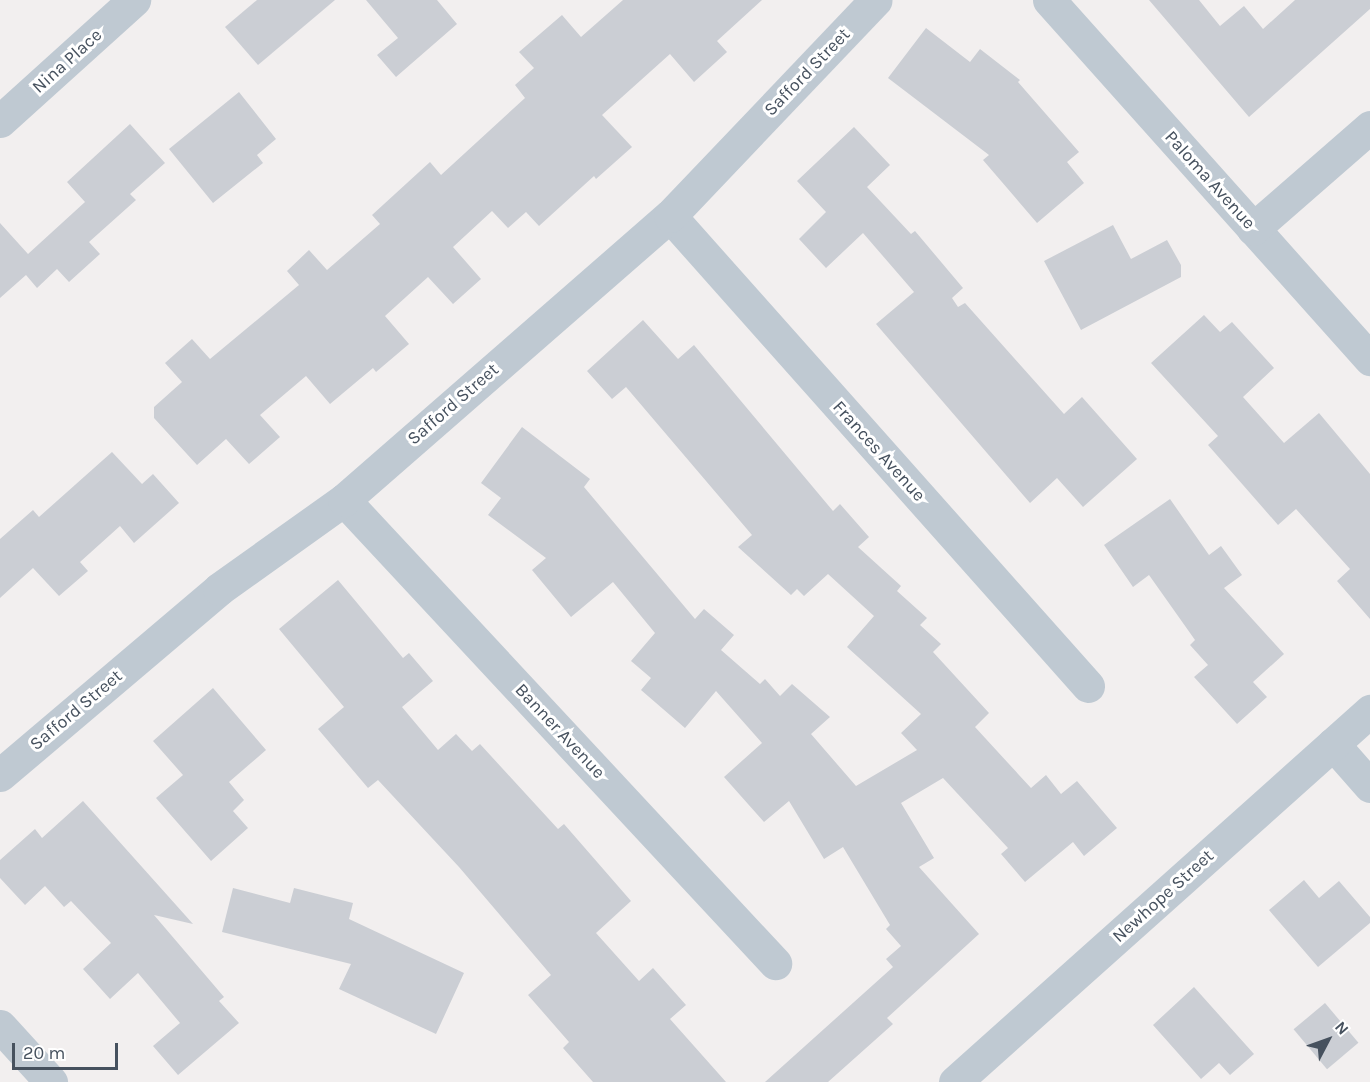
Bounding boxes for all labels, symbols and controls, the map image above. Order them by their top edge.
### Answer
street label: Nina Place [28,24,106,98]
street label: Safford Street [760,24,854,120]
street label: Paloma Avenue [1160,126,1260,234]
street label: Safford Street [403,359,503,449]
street label: Frances Avenue [828,396,930,506]
street label: Safford Street [25,665,127,755]
street label: Banner Avenue [510,679,610,783]
street label: Newhope Street [1108,845,1218,947]
north arrow [1298,1010,1358,1070]
text: N [1331,1017,1353,1038]
scale bar [15,1031,122,1069]
text: 20 m [23,1042,65,1064]

